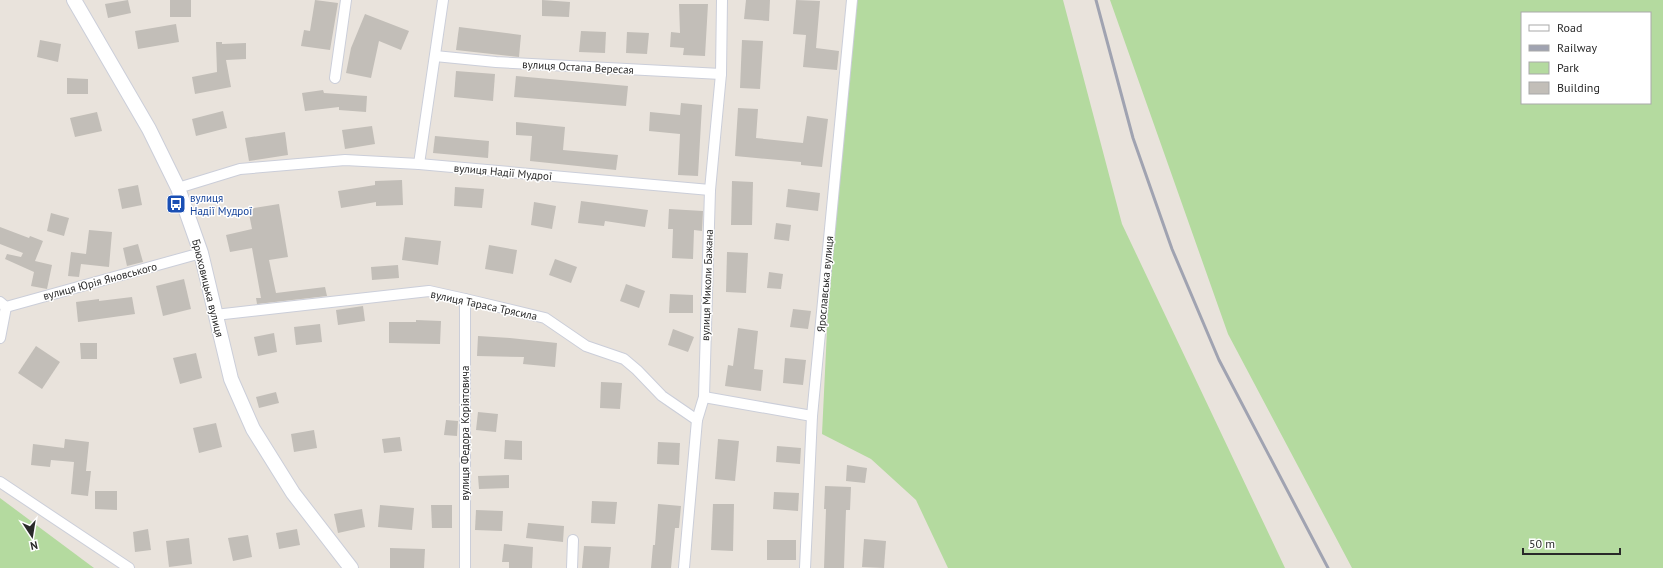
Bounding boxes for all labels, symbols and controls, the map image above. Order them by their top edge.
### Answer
legend [1521,12,1651,104]
text: Road [1557,20,1582,35]
text: Railway [1557,40,1597,55]
street label: вулиця Остапа Вересая [522,57,634,77]
text: Park [1557,60,1579,75]
text: Building [1557,80,1600,95]
street label: вулиця Надії Мудрої [453,161,553,183]
place label: вулиця Надії Мудрої [190,191,252,218]
bus stop icon: вулиця Надії Мудрої [165,193,187,215]
street label: вулиця Миколи Бажана [698,229,716,341]
street label: Ярославська вулиця [814,235,836,333]
street label: Брюховицька вулиця [189,238,227,338]
street label: вулиця Юрія Яновського [41,259,159,303]
street label: вулиця Тараса Трясила [429,287,539,323]
street label: вулиця Федора Коріятовича [458,366,472,500]
north arrow [12,516,52,556]
scale bar [1523,530,1620,556]
text: 50 m [1529,536,1555,551]
text: N [29,538,39,553]

